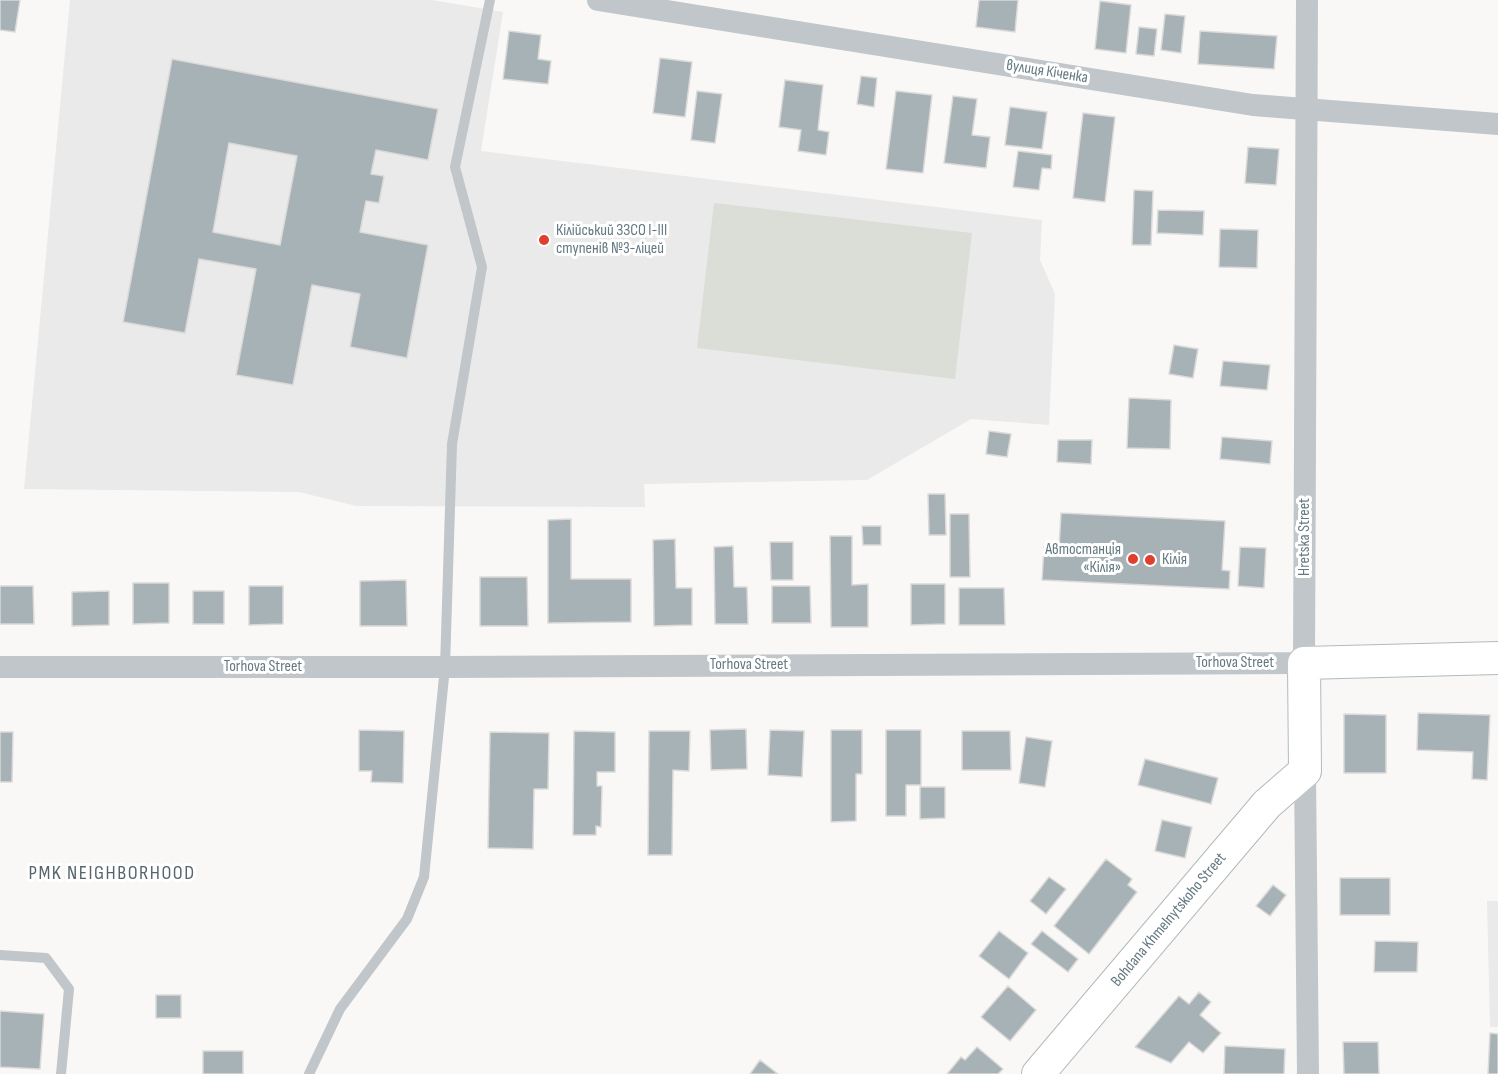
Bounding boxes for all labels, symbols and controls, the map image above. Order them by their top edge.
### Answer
street label: вулиця Кіченка [1005,56,1089,88]
place label: Кілійський ЗЗСО І-ІІІ ступенів №3-ліцей [556,221,667,259]
marker: Кілійський ЗЗСО І-ІІІ ступенів №3-ліцей [537,233,551,247]
street label: Hretska Street [1295,498,1315,576]
place label: Автостанція «Кілія» [1045,540,1121,578]
place label: Кілія [1162,550,1187,570]
marker: Автостанція «Кілія» [1126,552,1140,566]
marker: Кілія [1143,553,1157,567]
street label: Torhova Street [1196,653,1274,673]
street label: Torhova Street [710,655,788,675]
street label: Torhova Street [224,657,302,677]
street label: Bohdana Khmelnytskoho Street [1107,849,1231,991]
district label: PMK NEIGHBORHOOD [29,862,195,886]

